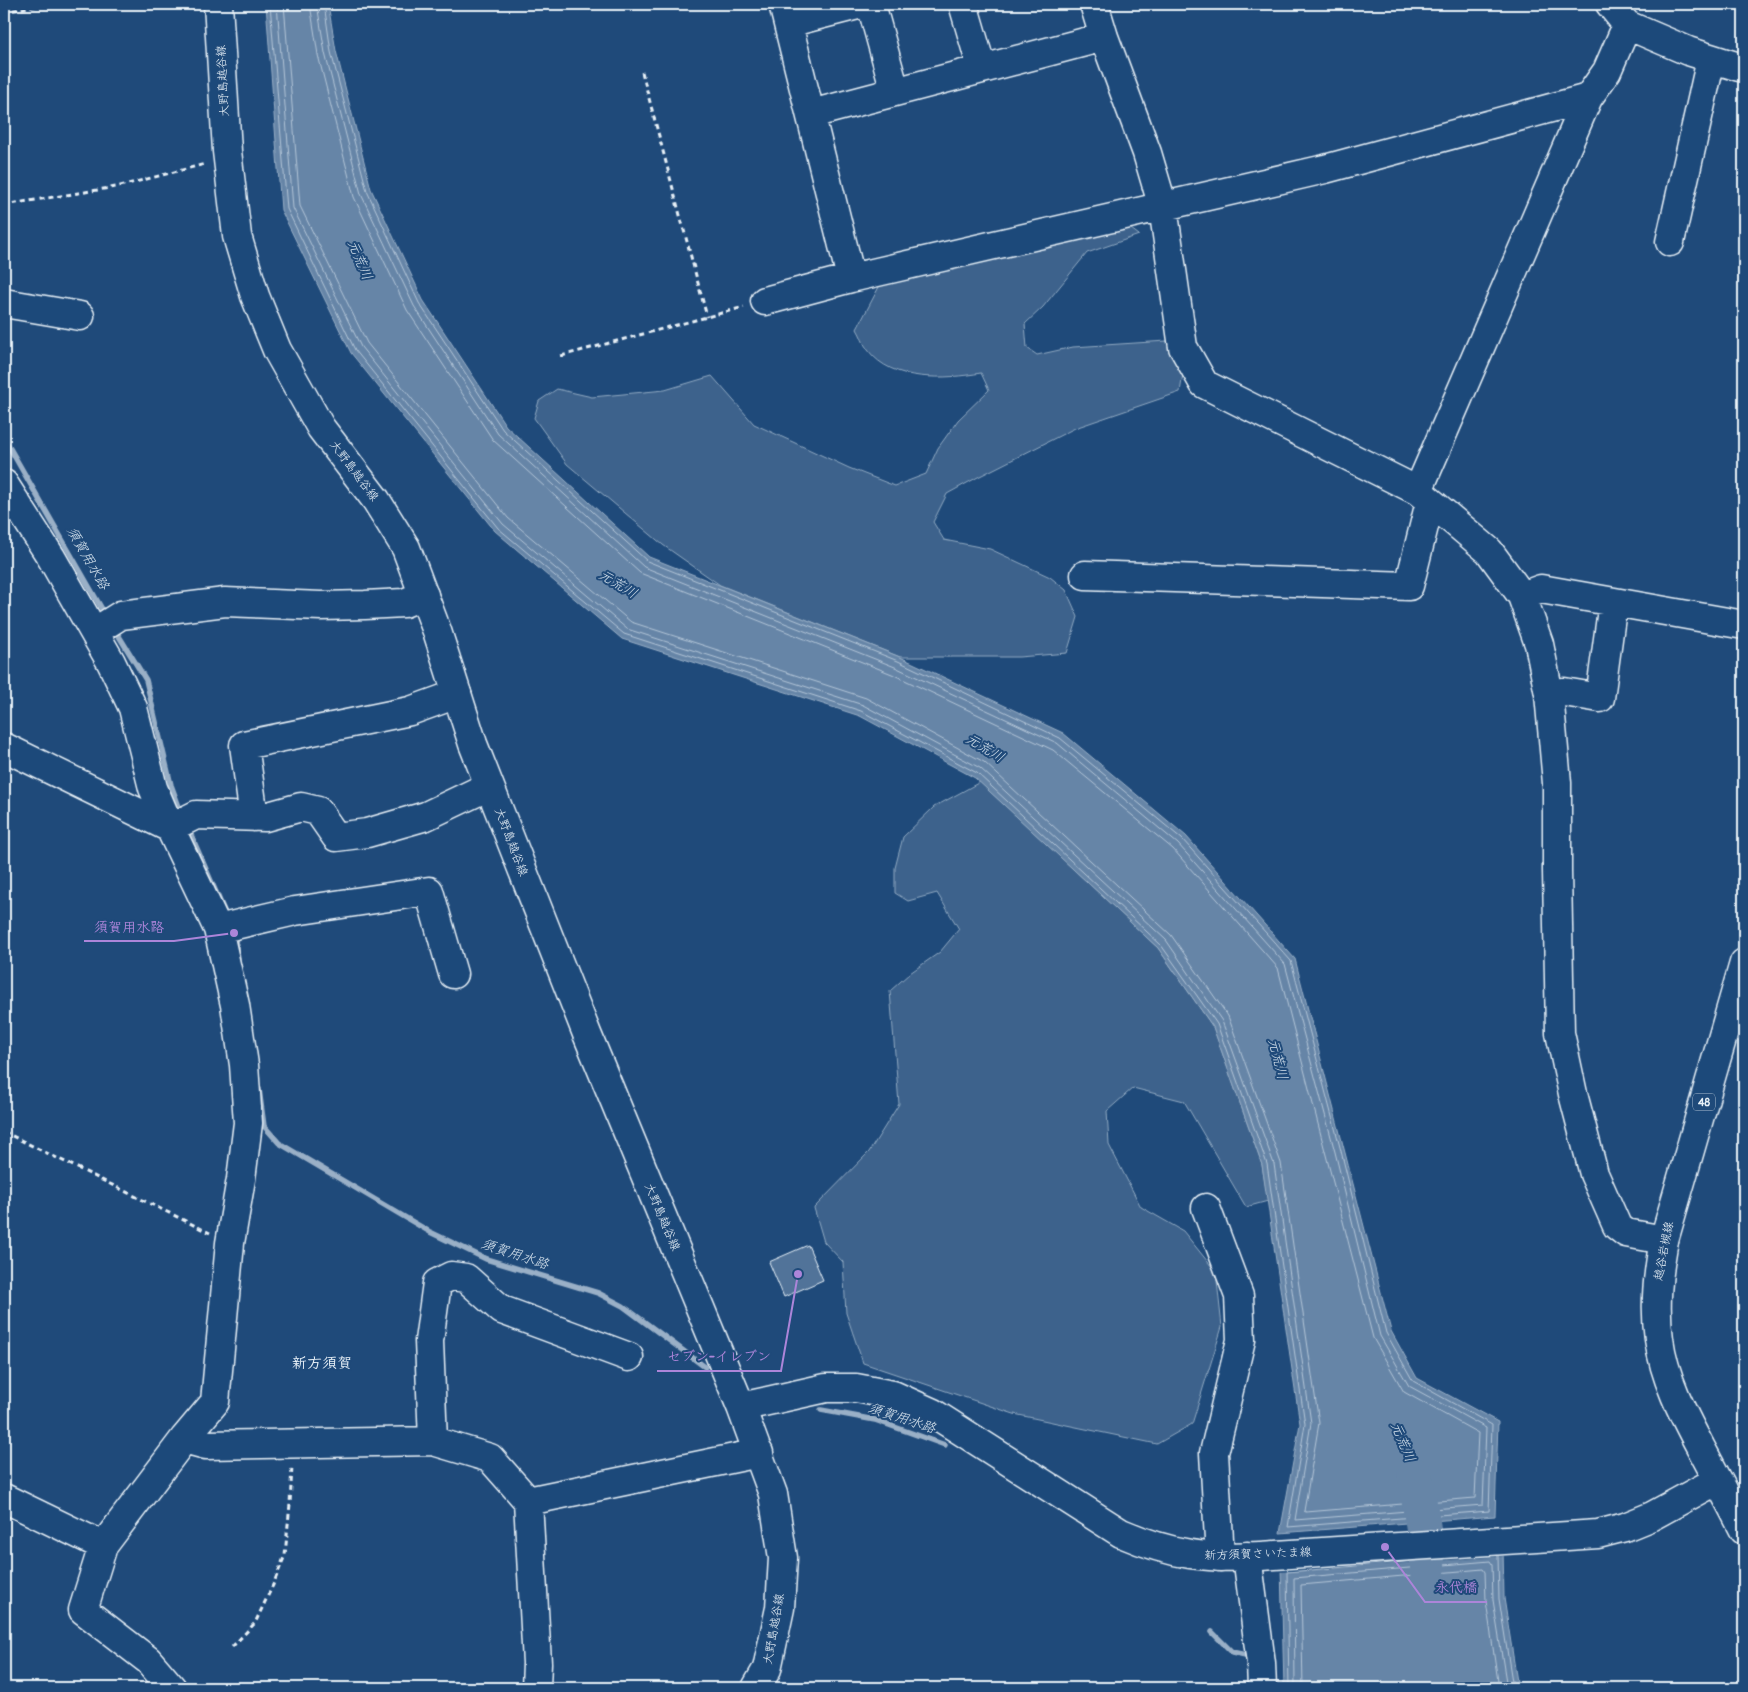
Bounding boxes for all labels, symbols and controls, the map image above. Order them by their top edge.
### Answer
street label: 大野島越谷線 [214,45,232,117]
water label: 元荒川 [344,237,376,283]
street label: 大野島越谷線 [326,438,382,504]
water label: 須賀用水路 [63,523,113,593]
water label: 元荒川 [596,566,640,602]
water label: 元荒川 [963,730,1007,766]
street label: 大野島越谷線 [491,806,531,878]
callout: 須賀用水路 [84,912,174,941]
text: 須賀用水路 [94,919,164,936]
water label: 元荒川 [1265,1037,1291,1081]
road number: 48 [1693,1094,1715,1110]
street label: 大野島越谷線 [641,1181,683,1253]
street label: 越谷岩槻線 [1651,1220,1677,1282]
water label: 須賀用水路 [479,1235,552,1273]
callout: セブン-イレブン [657,1342,781,1371]
text: セブン-イレブン [667,1348,771,1365]
district label: 新方須賀 [292,1354,352,1373]
water label: 須賀用水路 [866,1399,939,1437]
water label: 元荒川 [1387,1419,1419,1465]
street label: 新方須賀さいたま線 [1204,1545,1312,1563]
callout: 永代橋 [1425,1573,1487,1602]
text: 永代橋 [1435,1579,1477,1596]
street label: 大野島越谷線 [760,1592,788,1666]

